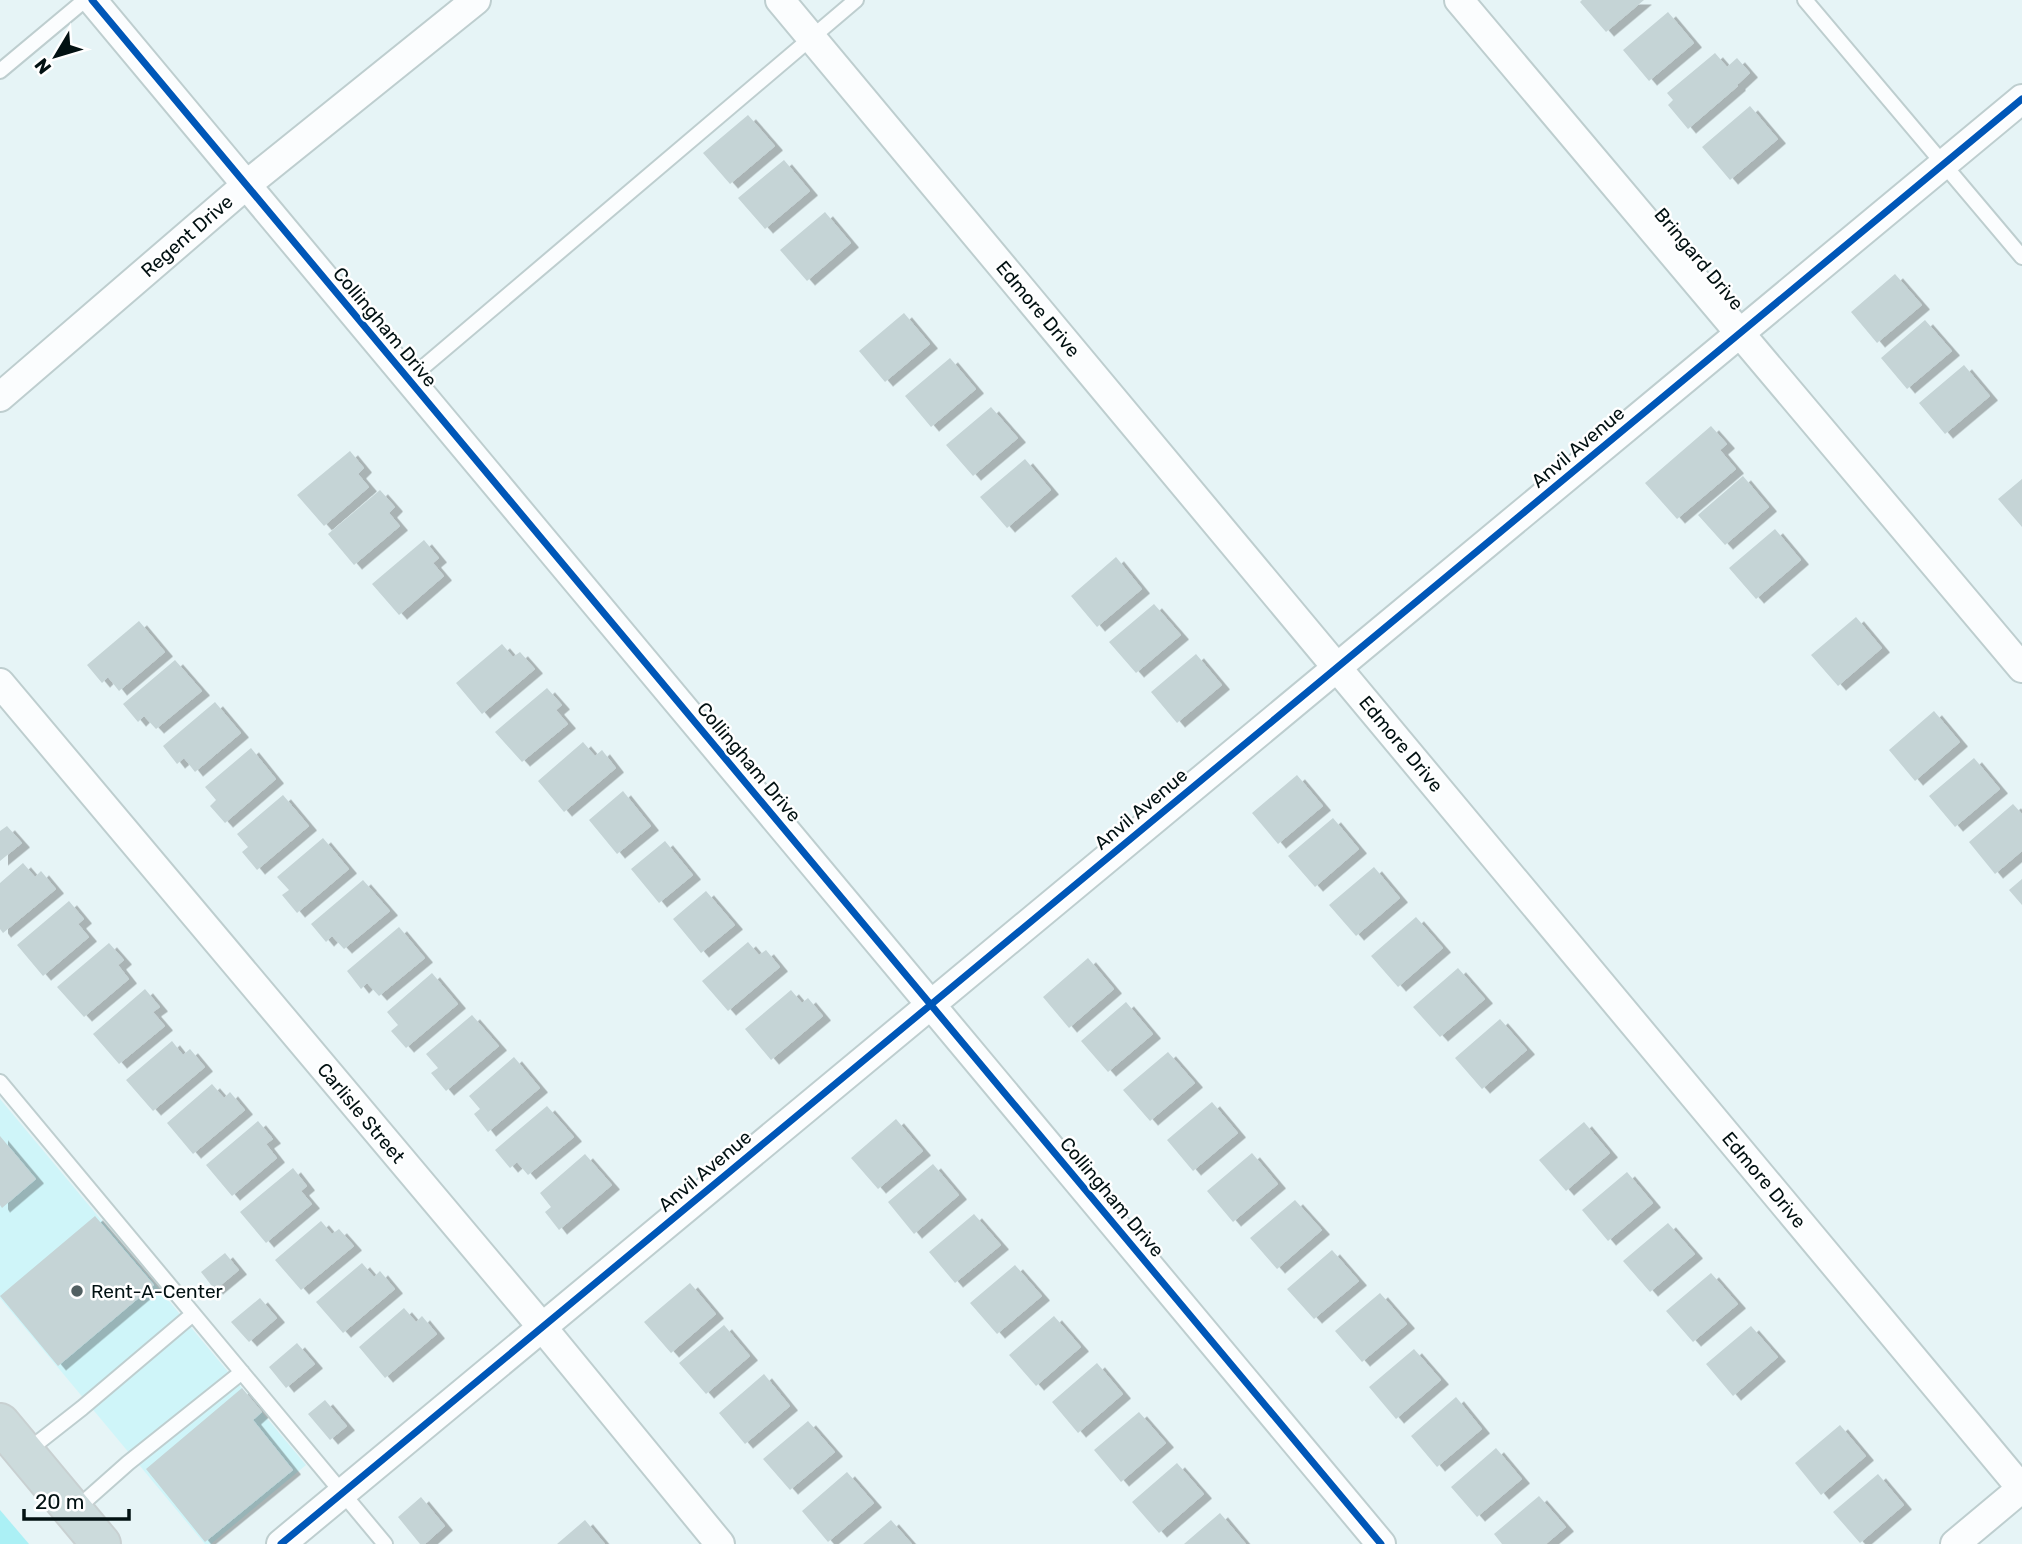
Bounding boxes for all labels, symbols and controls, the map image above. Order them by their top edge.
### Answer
north arrow [21,21,91,91]
text: N [30,54,56,79]
street label: Regent Drive [136,190,238,282]
street label: Bringard Drive [1650,203,1748,315]
street label: Edmore Drive [991,256,1085,362]
street label: Collingham Drive [328,262,442,392]
street label: Anvil Avenue [1527,401,1629,493]
street label: Edmore Drive [1354,691,1448,797]
street label: Collingham Drive [692,697,806,827]
street label: Anvil Avenue [1090,763,1192,855]
street label: Carlisle Street [312,1058,410,1168]
street label: Anvil Avenue [654,1125,756,1217]
street label: Edmore Drive [1717,1127,1811,1233]
street label: Collingham Drive [1055,1132,1169,1262]
place label: Rent-A-Center [91,1280,224,1303]
marker: Rent-A-Center [69,1283,85,1299]
scale bar [24,1478,130,1522]
text: 20 m [35,1489,84,1514]

